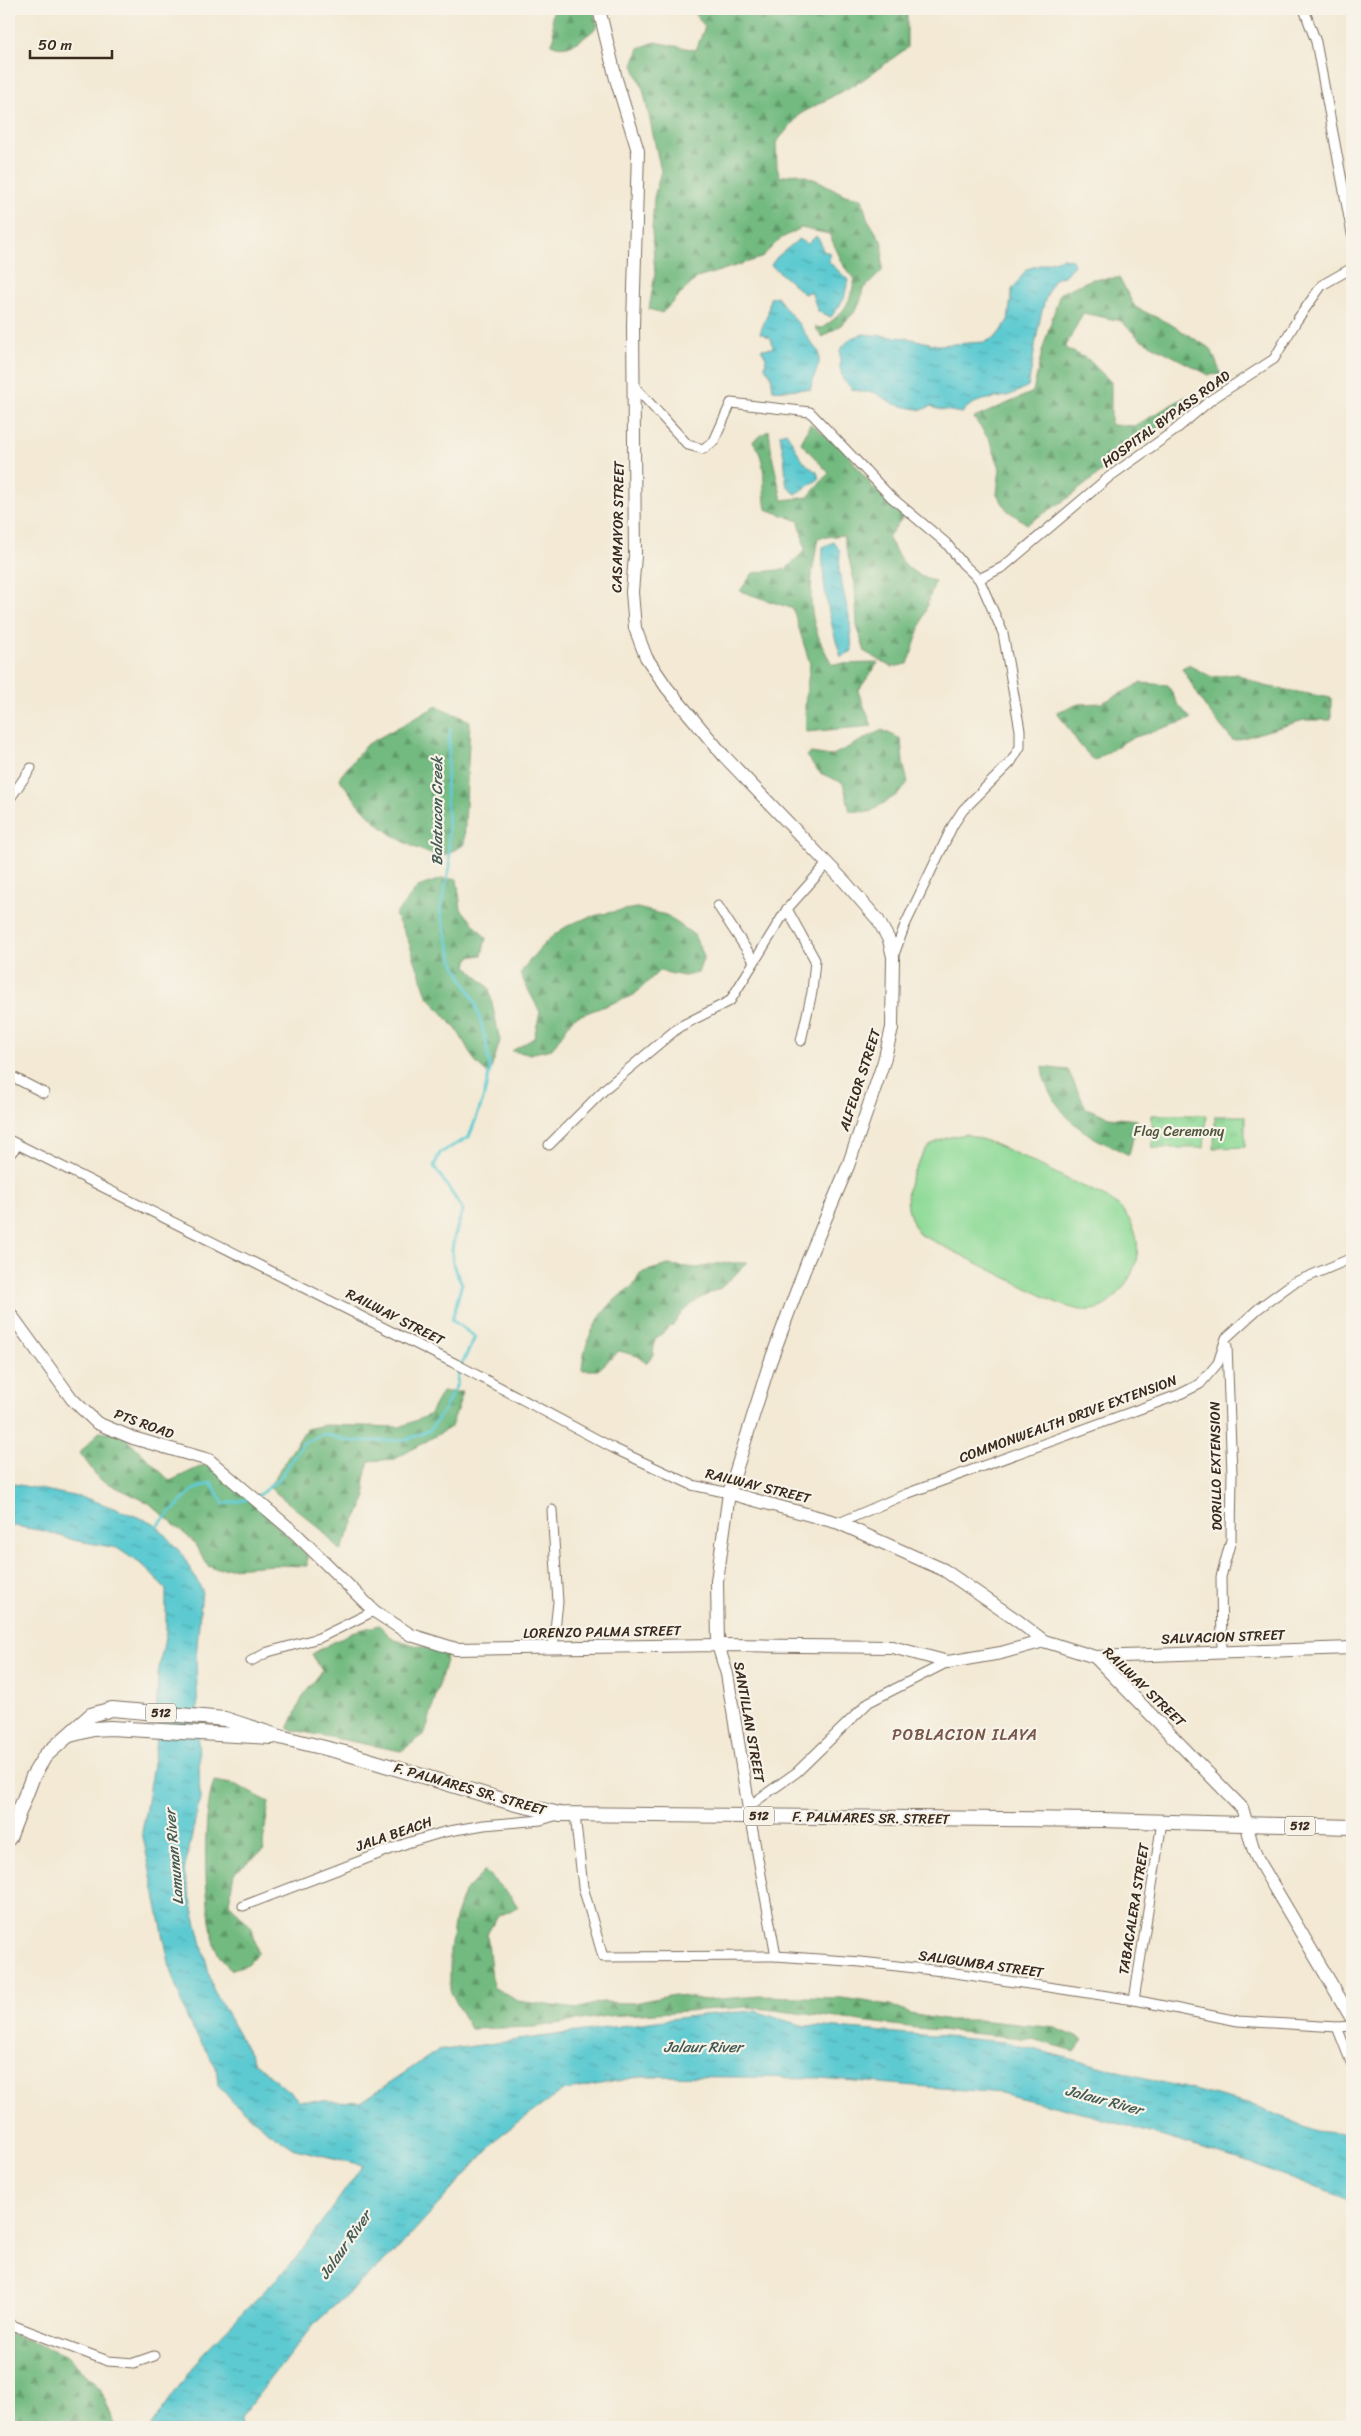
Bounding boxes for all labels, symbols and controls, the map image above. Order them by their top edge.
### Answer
scale bar [30,28,112,60]
text: 50 m [38,32,73,58]
street label: HOSPITAL BYPASS ROAD [1096,363,1236,475]
street label: CASAMAYOR STREET [604,460,632,593]
water label: Balatucon Creek [424,756,450,865]
street label: ALFELOR STREET [831,1024,889,1135]
park label: Flag Ceremony [1134,1119,1225,1144]
street label: RAILWAY STREET [341,1281,450,1353]
street label: COMMONWEALTH DRIVE EXTENSION [955,1368,1181,1470]
street label: DORILLO EXTENSION [1202,1401,1230,1531]
street label: PTS ROAD [111,1402,178,1447]
street label: RAILWAY STREET [703,1461,815,1511]
street label: LORENZO PALMA STREET [523,1618,683,1646]
street label: SALVACION STREET [1161,1622,1286,1652]
street label: RAILWAY STREET [1097,1641,1192,1734]
street label: SANTILLAN STREET [726,1660,772,1786]
road number: 512 [146,1704,176,1722]
district label: POBLACION ILAYA [892,1720,1038,1749]
street label: F. PALMARES SR. STREET [391,1755,550,1823]
street label: F. PALMARES SR. STREET [792,1804,951,1832]
water label: Lamunan River [157,1805,191,1906]
road number: 512 [744,1806,774,1825]
street label: JALA BEACH [351,1809,436,1859]
road number: 512 [1285,1816,1315,1835]
street label: TABACALERA STREET [1111,1841,1157,1976]
street label: SALIGUMBA STREET [917,1943,1046,1985]
water label: Jalaur River [664,2034,745,2060]
water label: Jalaur River [1063,2077,1148,2123]
water label: Jalaur River [312,2203,380,2285]

